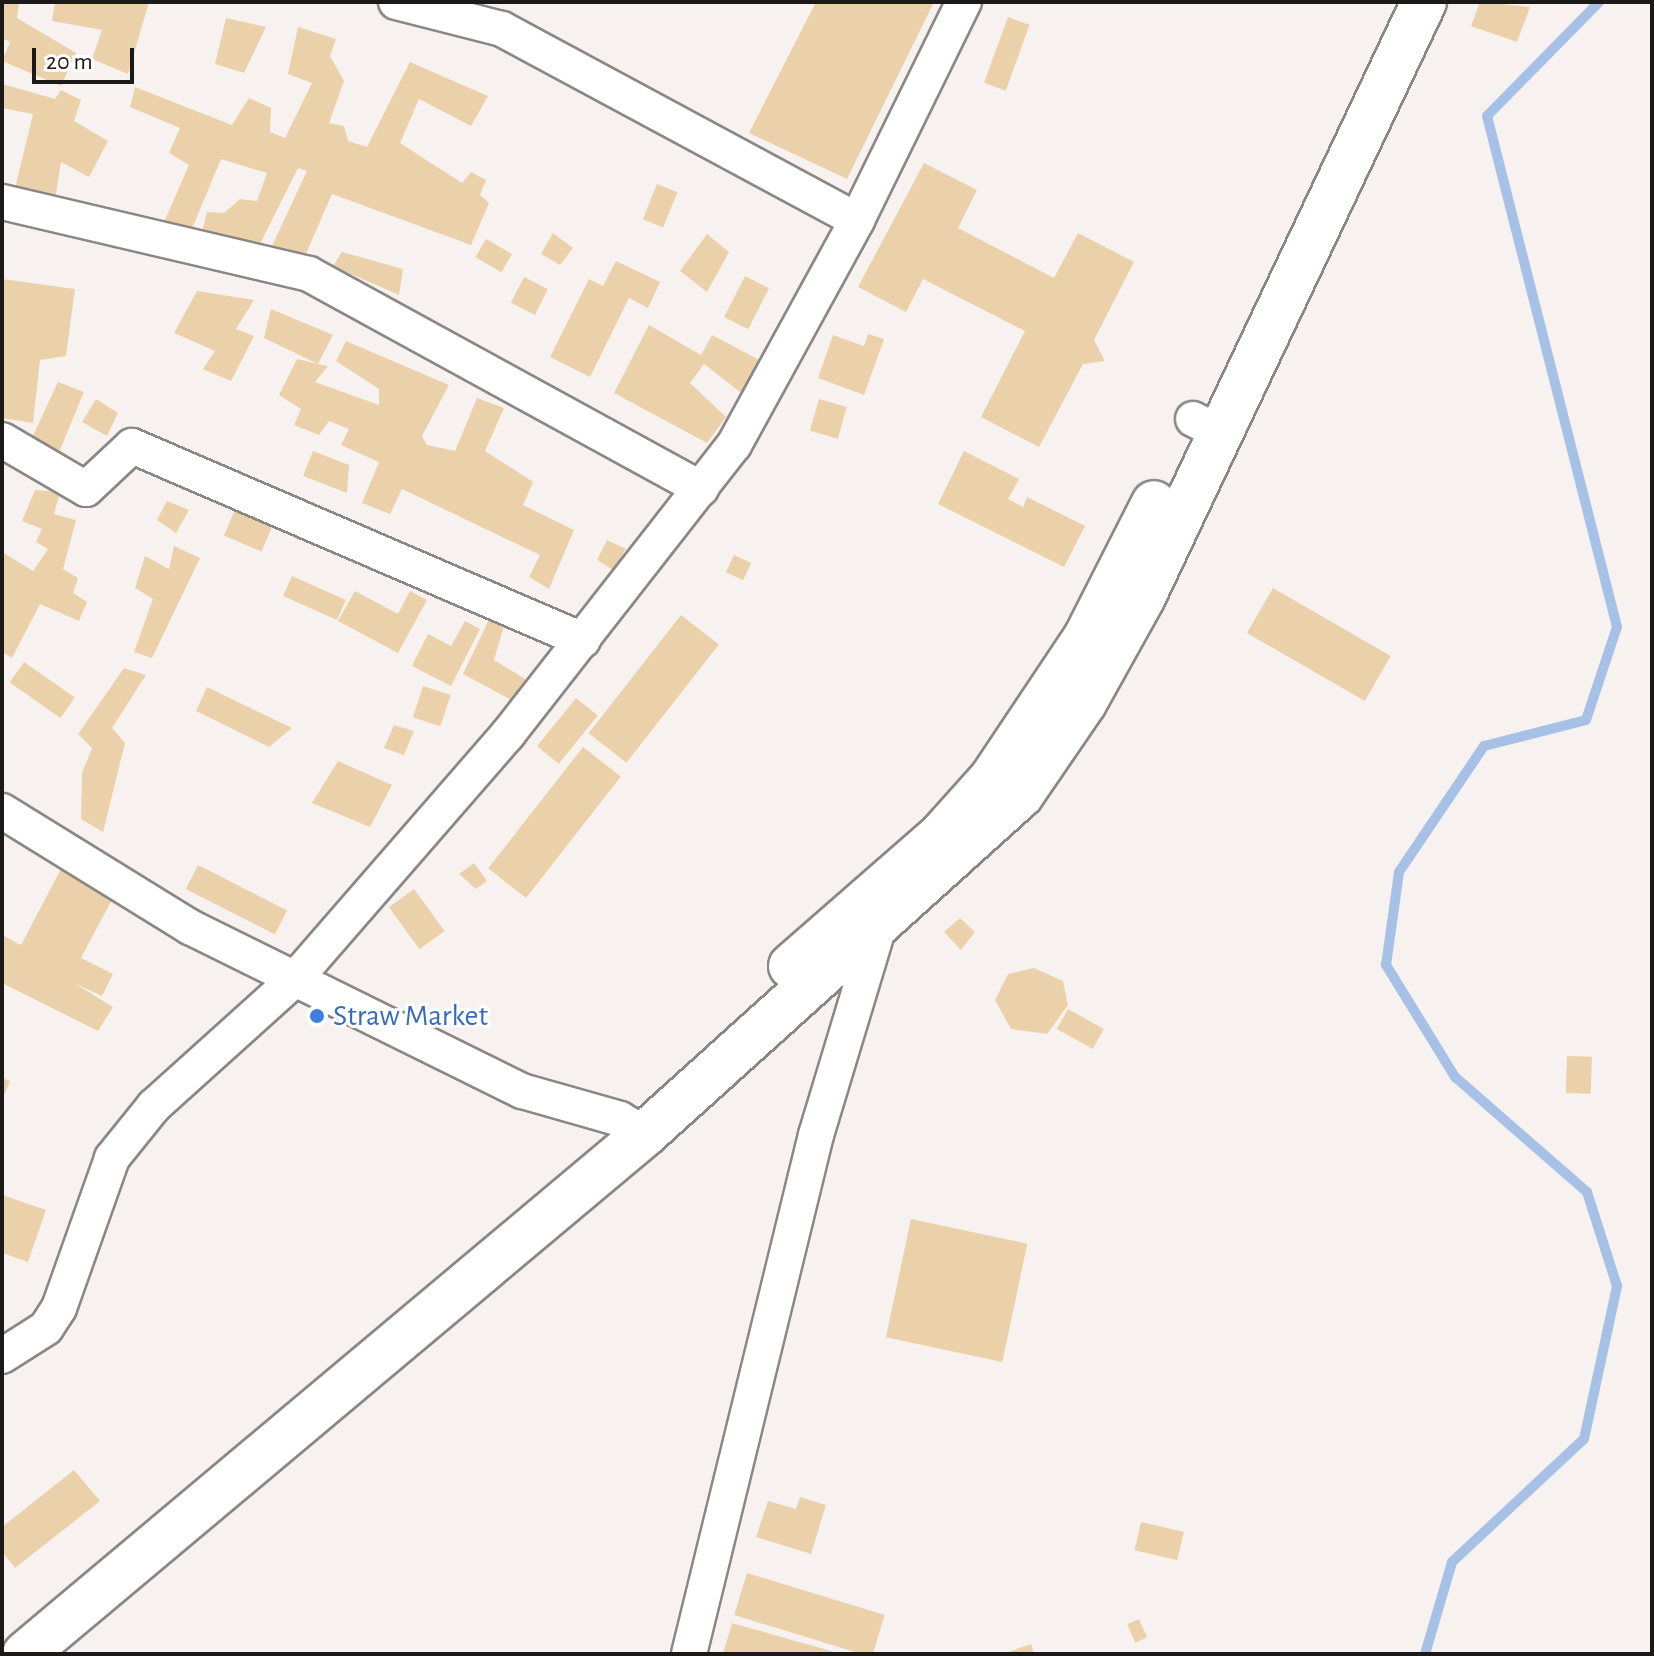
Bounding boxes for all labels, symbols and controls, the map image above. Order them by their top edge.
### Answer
scale bar [36,32,138,82]
text: 20 m [46,50,93,74]
place label: Straw Market [333,998,488,1034]
marker: Straw Market [308,1007,326,1025]

